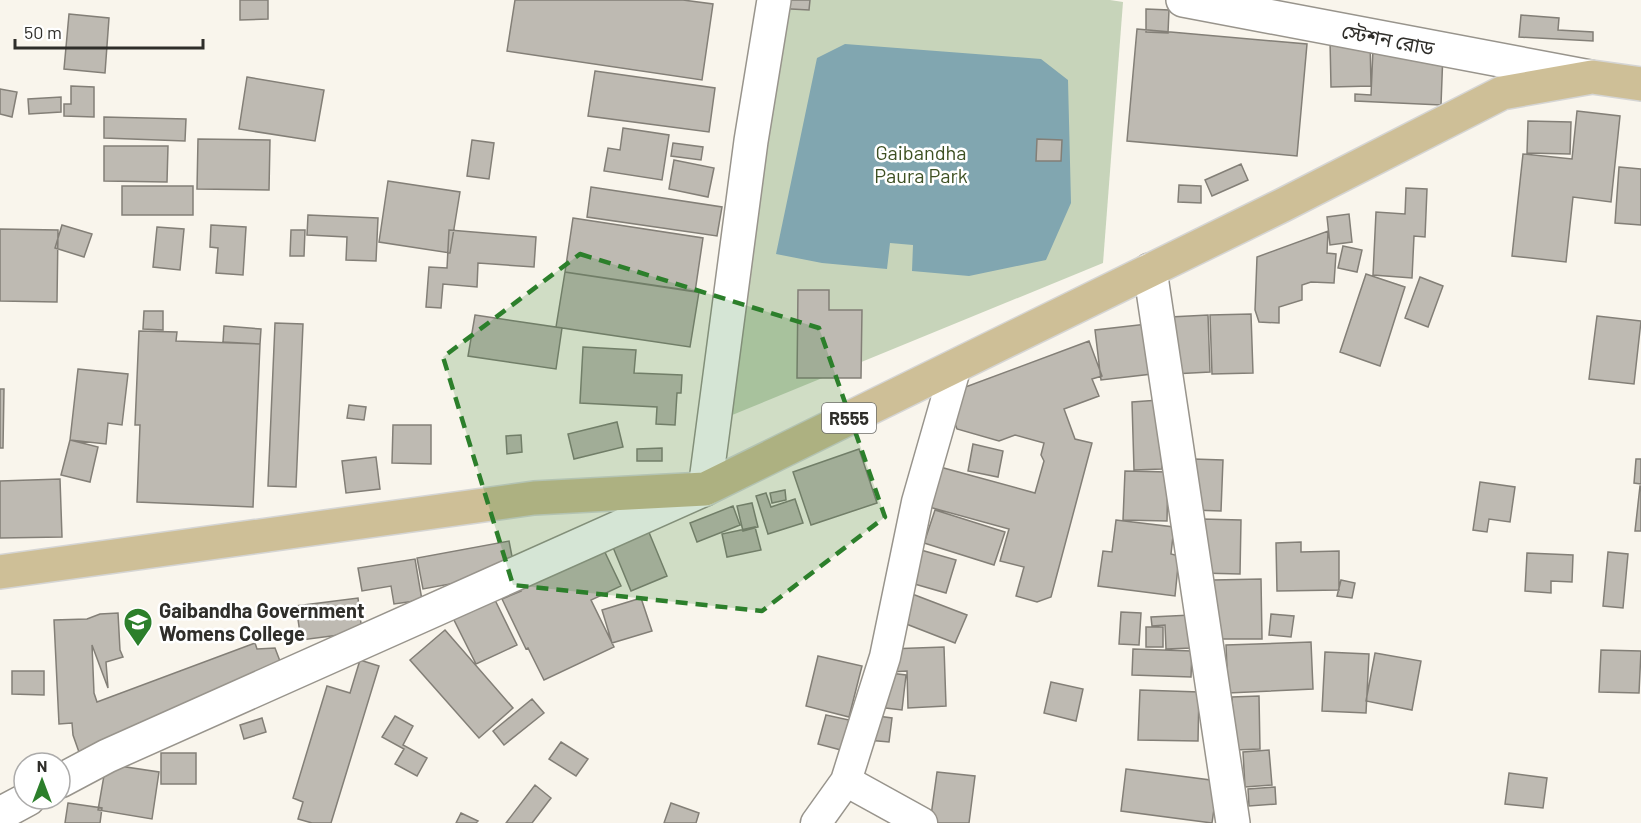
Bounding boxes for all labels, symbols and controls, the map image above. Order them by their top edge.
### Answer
scale bar [15,12,202,50]
street label: স্টেশন রোড [1340,18,1437,60]
text: 50 m [24,21,62,43]
park label: Gaibandha Paura Park [874,140,968,187]
road number: R555 [822,403,876,433]
place label: Gaibandha Government Womens College [159,598,365,645]
school or university icon: Gaibandha Government Womens College [122,606,154,648]
north arrow [12,751,72,811]
text: N [37,756,47,775]

